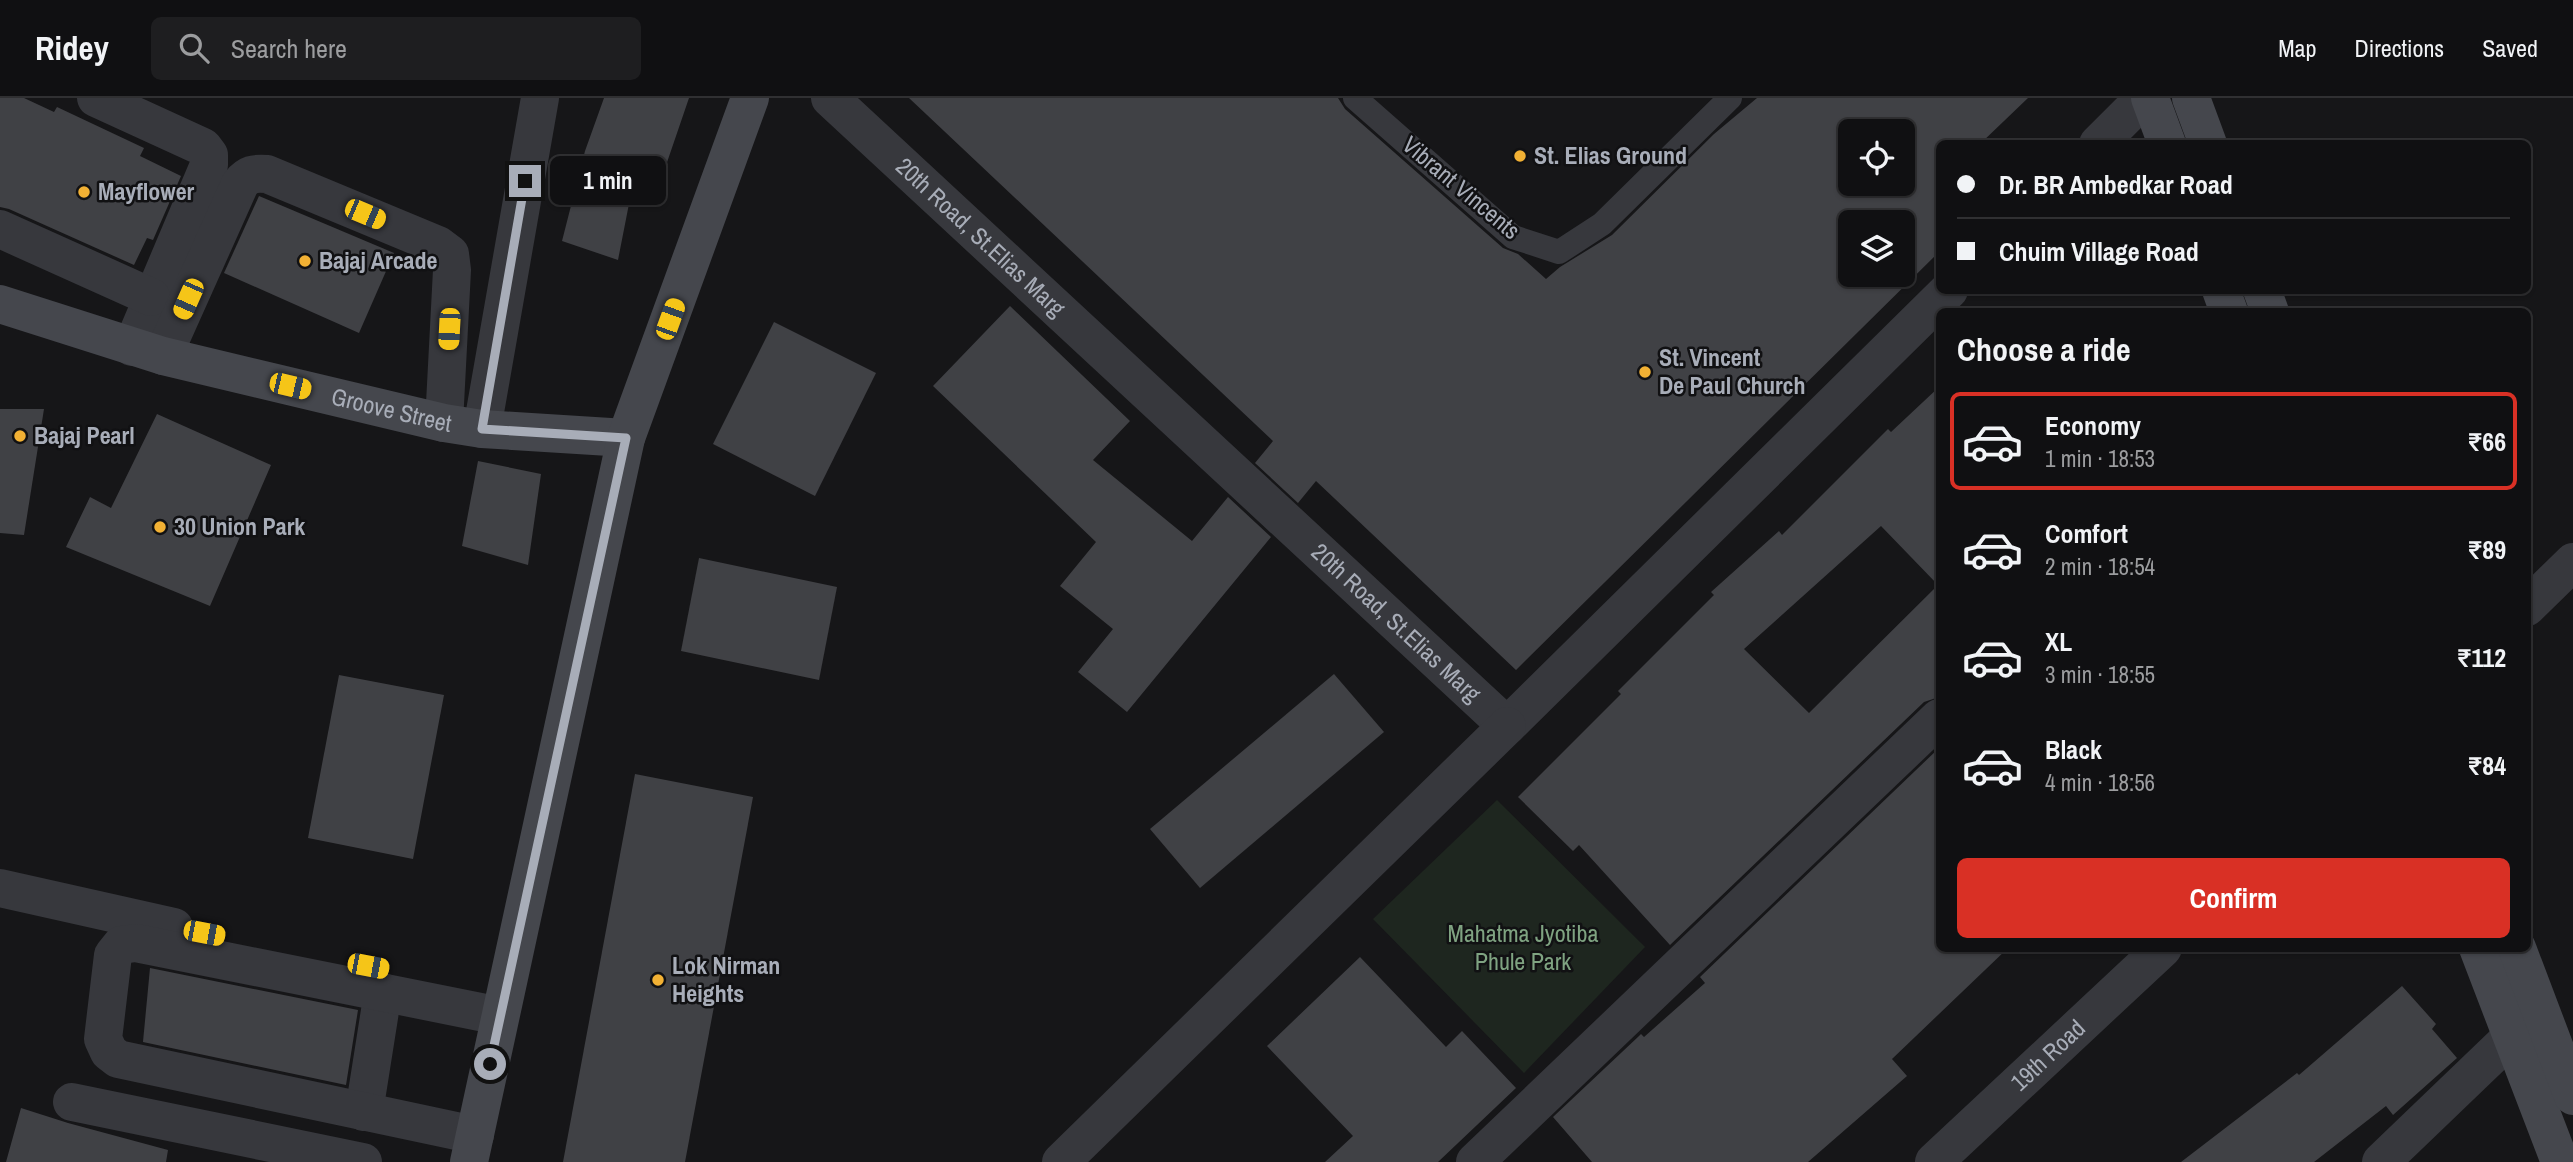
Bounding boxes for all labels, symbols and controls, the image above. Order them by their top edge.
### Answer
search box [151,17,641,80]
text: Ridey [35,26,109,70]
icon: search [175,29,213,67]
text: Search here [231,31,347,66]
text: Map [2278,32,2316,64]
text: Directions [2354,32,2444,64]
text: Saved [2482,32,2538,64]
map controls [1838,119,1915,287]
button: locate [1838,119,1915,196]
street label: Vibrant Vincents [1396,128,1527,246]
place label: St. Elias Ground [1534,139,1687,171]
marker: St. Elias Ground [1512,148,1528,164]
street label: 20th Road, St.Elias Marg [889,150,1073,323]
callout: 1 min [550,156,665,206]
route end [509,165,541,197]
text: 1 min [583,165,633,196]
text: Dr. BR Ambedkar Road [1999,167,2233,202]
place label: Mayflower [98,175,195,207]
marker: Mayflower [76,184,92,200]
car [342,196,389,232]
button: layers [1838,210,1915,287]
text: Chuim Village Road [1999,234,2199,269]
place label: Bajaj Arcade [319,244,438,276]
marker: Bajaj Arcade [297,253,313,269]
car [170,276,207,322]
car [653,296,688,342]
car [438,307,461,351]
text: Choose a ride [1957,328,2131,371]
place label: St. Vincent De Paul Church [1659,341,1806,401]
marker: St. Vincent De Paul Church [1637,364,1653,380]
car [268,371,313,401]
street label: Groove Street [328,380,454,439]
text: Economy [2045,408,2141,443]
icon: car [1961,410,2024,473]
place label: Bajaj Pearl [34,419,135,451]
text: ₹66 [2467,424,2506,459]
marker: Bajaj Pearl [12,428,28,444]
text: 1 min · 18:53 [2045,443,2155,474]
place label: 30 Union Park [174,510,305,542]
text: Comfort [2045,516,2128,551]
icon: car [1961,518,2024,581]
marker: 30 Union Park [152,519,168,535]
text: ₹89 [2467,532,2506,567]
street label: 20th Road, St.Elias Marg [1305,536,1488,709]
text: 2 min · 18:54 [2045,551,2155,582]
text: XL [2045,624,2072,659]
icon: car [1961,626,2024,689]
text: ₹112 [2457,640,2506,675]
text: 3 min · 18:55 [2045,659,2155,690]
text: Black [2045,732,2102,767]
icon: car [1961,734,2024,797]
text: ₹84 [2467,748,2506,783]
text: 4 min · 18:56 [2045,767,2155,798]
button: Confirm [1957,858,2510,938]
park label: Mahatma Jyotiba Phule Park [1448,917,1599,977]
car [182,919,227,947]
place label: Lok Nirman Heights [672,949,780,1009]
car [346,952,391,980]
marker: Lok Nirman Heights [650,972,666,988]
street label: 19th Road [2003,1012,2091,1097]
route start [474,1048,506,1080]

